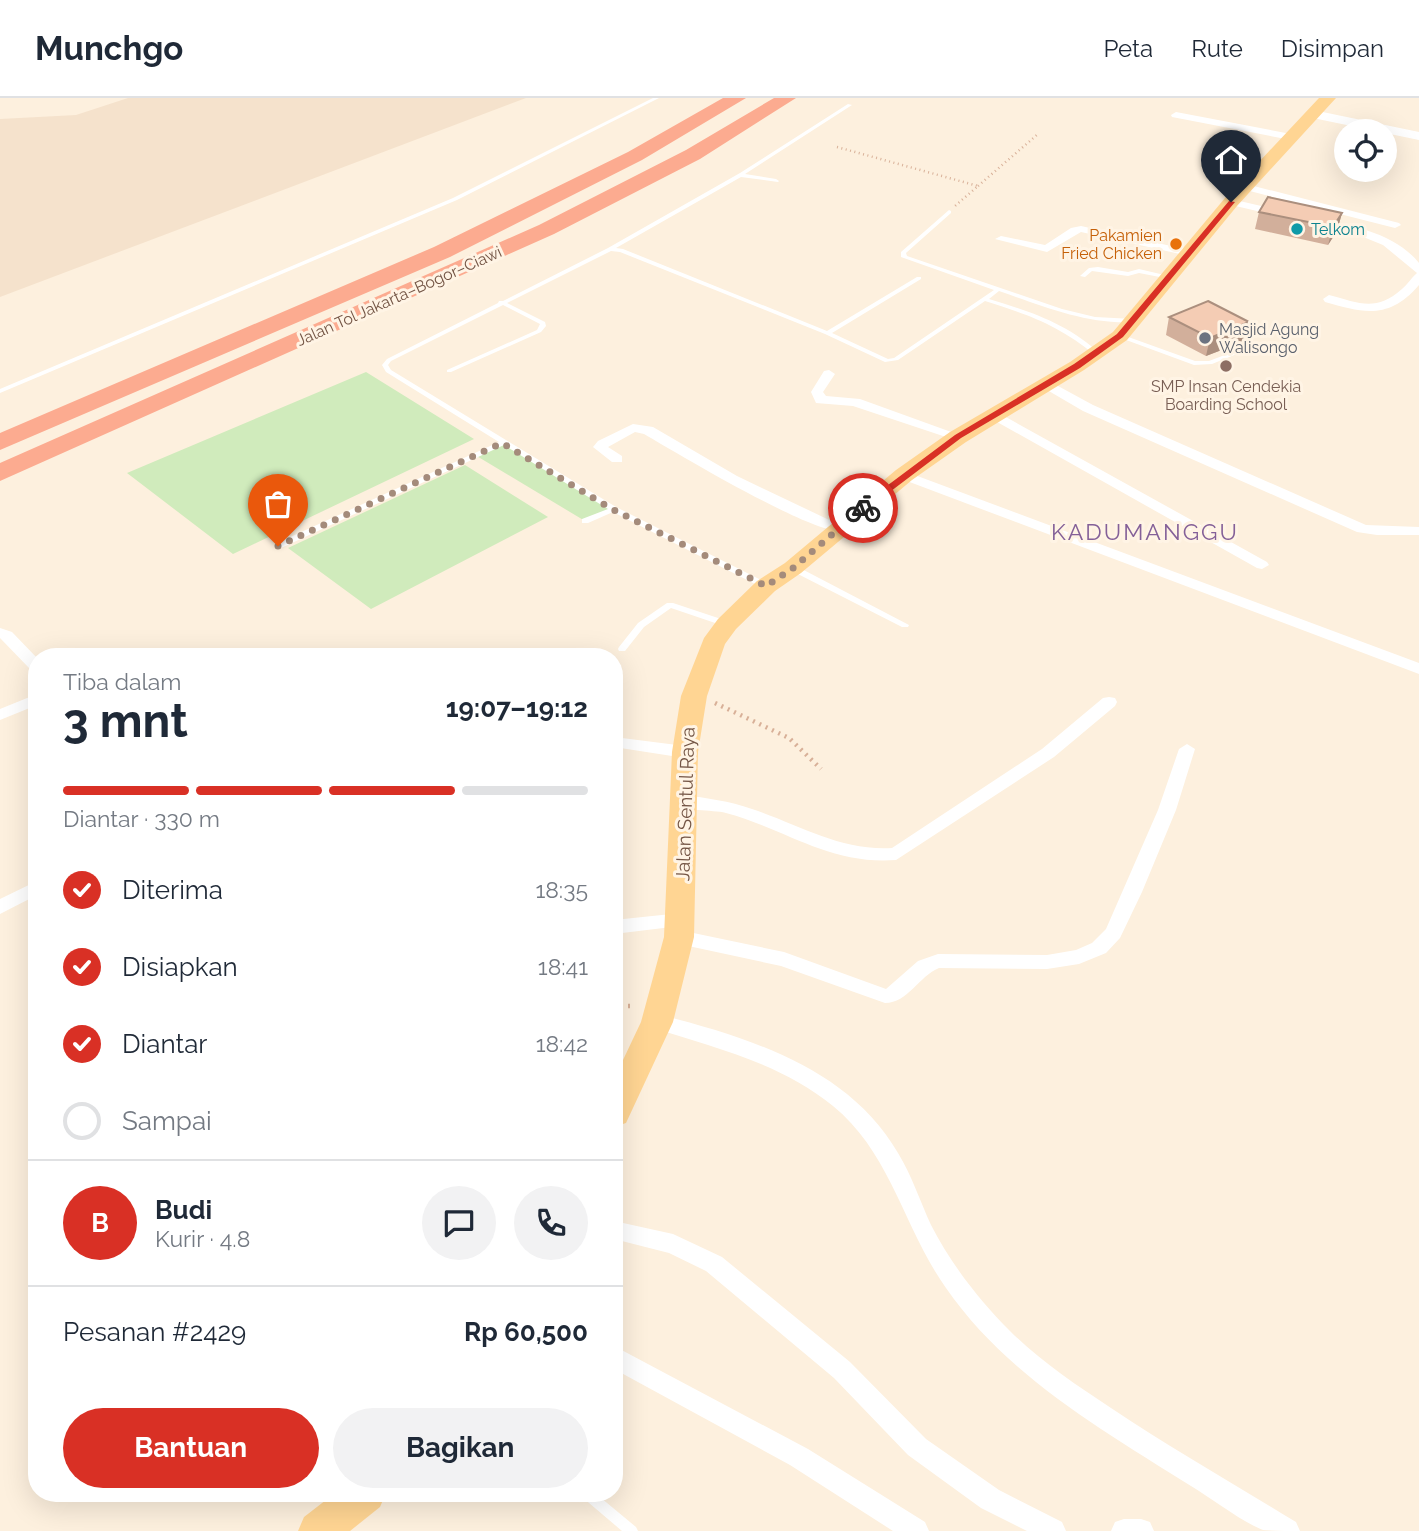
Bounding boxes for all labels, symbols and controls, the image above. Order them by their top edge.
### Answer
text: Munchgo [35,29,183,68]
text: Peta [1103,34,1153,63]
text: Rute [1191,34,1243,63]
text: Disimpan [1281,34,1384,63]
map controls [1334,119,1397,182]
button: locate [1334,119,1397,182]
pin [1201,130,1261,202]
icon: home [1212,141,1250,179]
place label: Telkom [1311,220,1365,239]
marker: Telkom [1289,221,1305,237]
place label: Pakamien Fried Chicken [1061,226,1162,263]
marker: Pakamien Fried Chicken [1168,236,1184,252]
street label: Jalan Tol Jakarta–Bogor–Ciawi [293,242,505,350]
place label: Masjid Agung Walisongo [1219,320,1319,357]
marker: Masjid Agung Walisongo [1197,330,1213,346]
marker: SMP Insan Cendekia Boarding School [1218,358,1234,374]
place label: SMP Insan Cendekia Boarding School [1151,377,1301,414]
courier [828,473,898,543]
pin [248,474,308,546]
icon: bag [259,485,297,523]
icon: bike [844,489,882,527]
district label: KADUMANGGU [1051,518,1239,545]
text: Tiba dalam [63,668,181,695]
text: 19:07–19:12 [446,693,588,723]
text: 3 mnt [63,694,188,748]
street label: Jalan Sentul Raya [671,727,699,881]
text: Diantar · 330 m [63,805,220,832]
icon: check [63,871,101,909]
text: Diterima [122,875,223,905]
text: 18:35 [535,876,588,903]
icon: check [63,948,101,986]
text: Disiapkan [122,952,238,982]
text: 18:41 [538,953,588,980]
icon: check [63,1025,101,1063]
text: Diantar [122,1029,207,1059]
text: 18:42 [536,1030,588,1057]
text: Sampai [122,1106,212,1136]
button: chat [422,1186,496,1260]
button: phone [514,1186,588,1260]
text: Budi [155,1195,212,1225]
text: B [91,1208,109,1238]
text: Kurir · 4.8 [155,1225,250,1252]
text: Pesanan #2429 [63,1317,246,1347]
text: Rp 60,500 [464,1317,588,1347]
button: Bantuan [63,1408,319,1488]
button: Bagikan [333,1408,588,1488]

